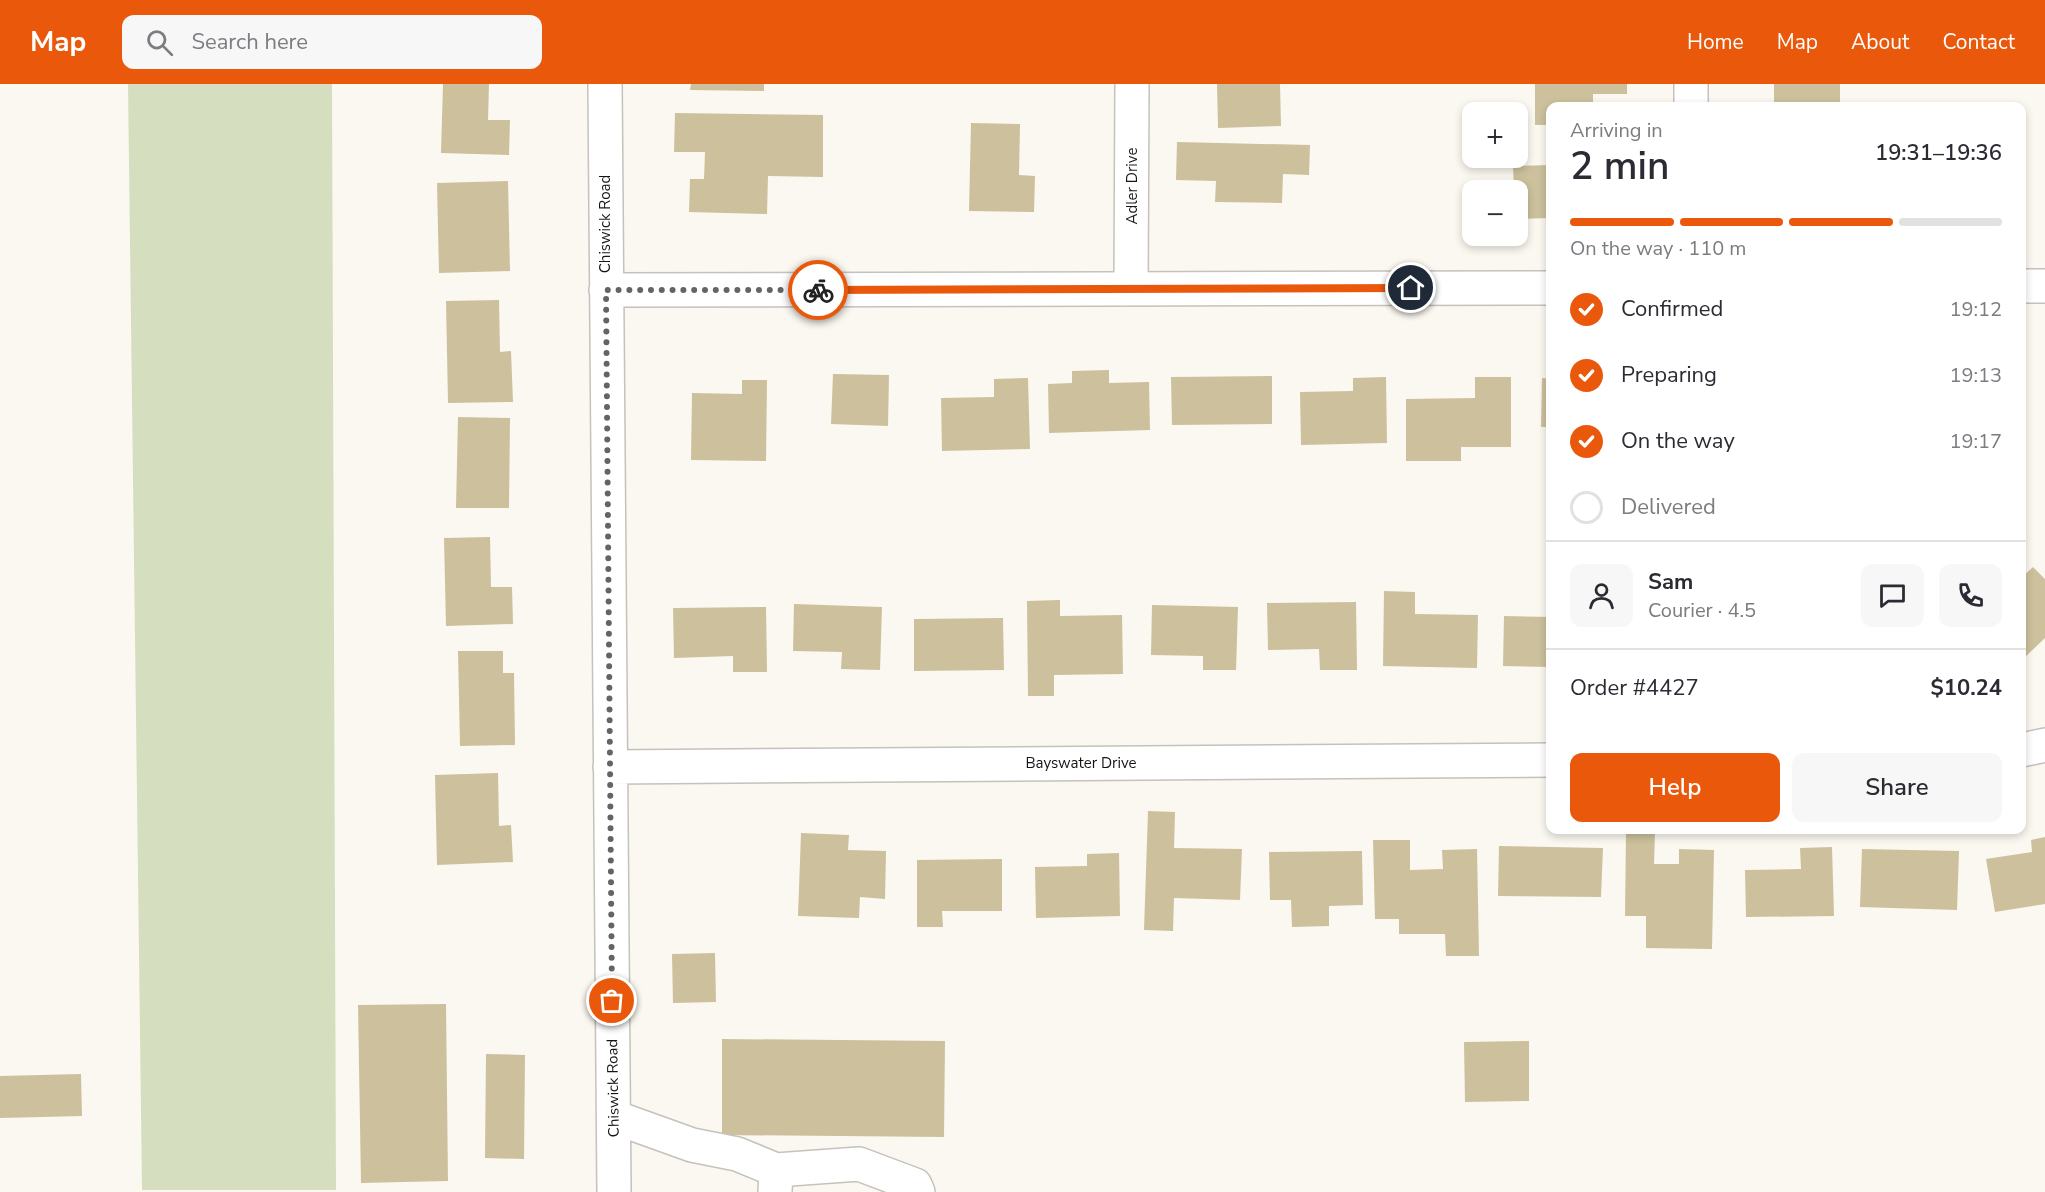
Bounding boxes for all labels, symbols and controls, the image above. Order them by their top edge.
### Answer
search box [122,15,542,69]
text: Map [30,23,86,61]
icon: search [143,26,176,59]
text: Search here [191,27,308,57]
text: Home [1687,28,1744,56]
text: Map [1777,28,1818,56]
text: About [1851,28,1909,56]
text: Contact [1942,28,2015,56]
map controls [1462,102,1528,246]
button: + [1462,102,1528,168]
text: Arriving in [1570,117,1663,144]
text: 19:31–19:36 [1875,138,2002,168]
text: 2 min [1570,140,1669,193]
street label: Adler Drive [1122,148,1142,224]
street label: Chiswick Road [595,175,615,273]
button: − [1462,180,1528,246]
text: On the way · 110 m [1570,235,1746,262]
courier [788,260,848,320]
pin [1385,262,1436,313]
icon: home [1394,271,1427,304]
icon: bike [802,274,835,307]
icon: check [1570,293,1603,326]
text: Confirmed [1621,294,1723,324]
text: 19:12 [1949,296,2002,323]
icon: check [1570,359,1603,392]
text: Preparing [1621,360,1717,390]
text: 19:13 [1949,362,2002,389]
icon: check [1570,425,1603,458]
text: On the way [1621,426,1735,456]
text: 19:17 [1949,428,2002,455]
text: Delivered [1621,492,1716,522]
button: person [1570,564,1633,627]
button: chat [1861,564,1924,627]
button: phone [1939,564,2002,627]
text: Sam [1648,567,1693,597]
text: Courier · 4.5 [1648,597,1756,624]
text: Order #4427 [1570,673,1699,703]
text: $10.24 [1931,673,2002,703]
street label: Bayswater Drive [1025,753,1137,773]
button: Help [1570,753,1780,822]
button: Share [1792,753,2002,822]
pin [586,975,637,1026]
icon: bag [595,984,628,1017]
street label: Chiswick Road [602,1039,624,1137]

